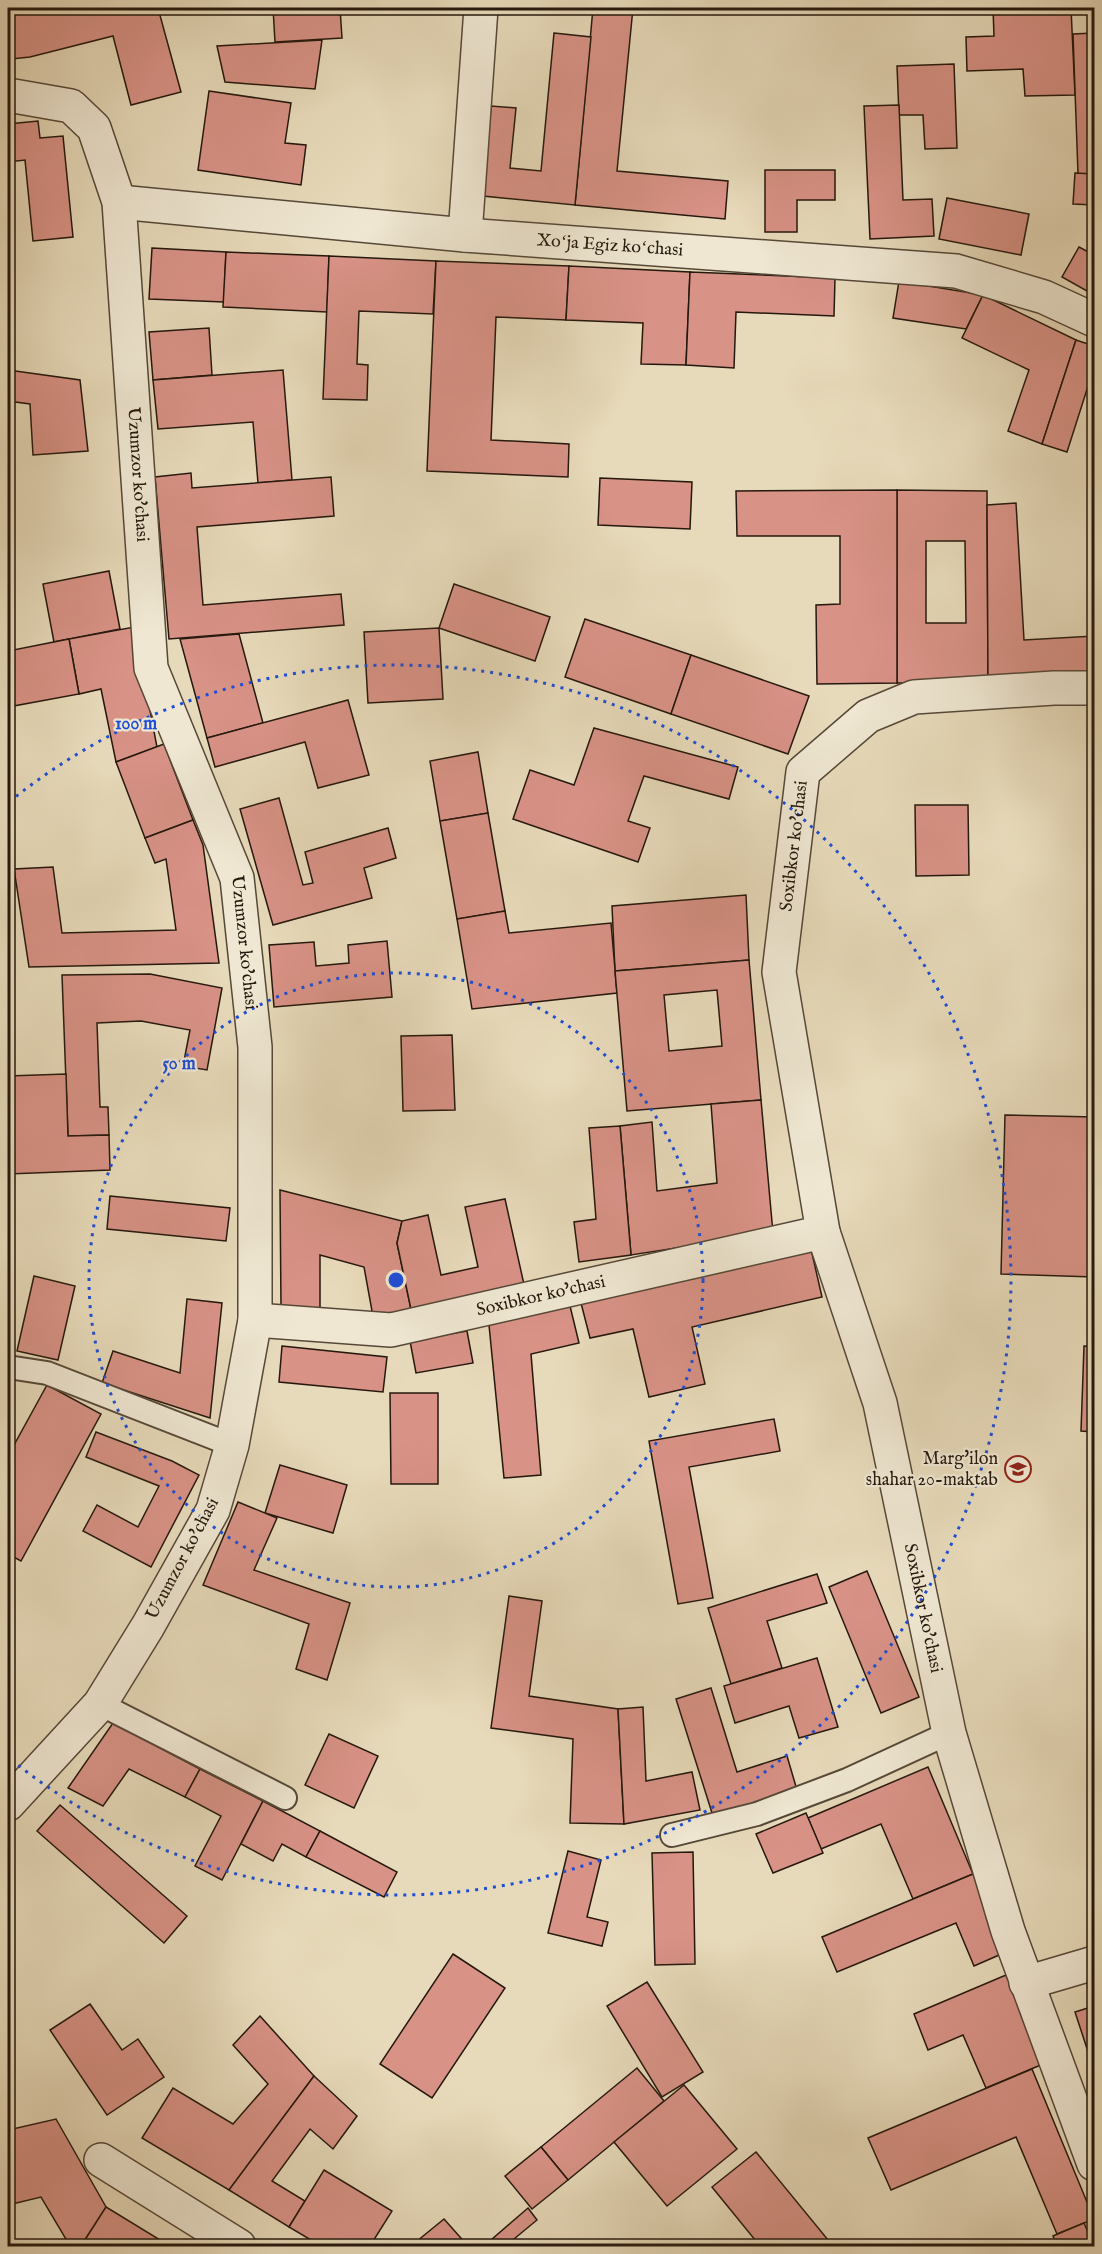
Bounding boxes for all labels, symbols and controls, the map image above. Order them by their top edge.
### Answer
street label: Xoʻja Egiz koʻchasi [536,229,684,263]
street label: Uzumzor ko'chasi [122,406,154,543]
text: 100 m [115,713,157,736]
street label: Soxibkor ko'chasi [775,779,813,913]
street label: Uzumzor ko'chasi [225,874,263,1011]
text: 50 m [162,1053,196,1076]
centre of rings [386,1270,406,1290]
street label: Soxibkor ko'chasi [474,1270,608,1322]
place label: Marg'ilon shahar 20-maktab [866,1448,998,1492]
school or university icon: Marg'ilon shahar 20-maktab [1003,1454,1033,1484]
street label: Uzumzor ko'chasi [141,1494,225,1624]
street label: Soxibkor ko'chasi [898,1541,948,1675]

